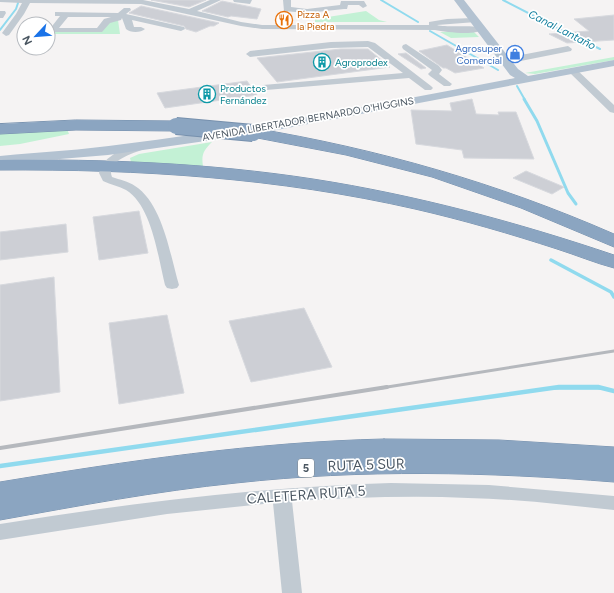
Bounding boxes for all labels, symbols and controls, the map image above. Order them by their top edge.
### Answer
water label: Canal Lantaño [526,7,598,53]
place label: Pizza A la Piedra [297,8,335,33]
restaurant icon: Pizza A la Piedra [274,10,294,30]
north arrow [16,16,56,56]
text: N [20,33,35,47]
place label: Agrosuper Comercial [455,42,503,67]
shop icon: Agrosuper Comercial [505,44,525,64]
building icon: Agroprodex [312,52,332,72]
place label: Agroprodex [335,56,388,69]
place label: Productos Fernández [220,82,267,107]
building icon: Productos Fernández [197,84,217,104]
street label: AVENIDA LIBERTADOR BERNARDO O'HIGGINS [201,94,415,144]
street label: RUTA 5 SUR [327,455,405,475]
road number: 5 [298,459,314,477]
street label: CALETERA RUTA 5 [246,482,366,508]

